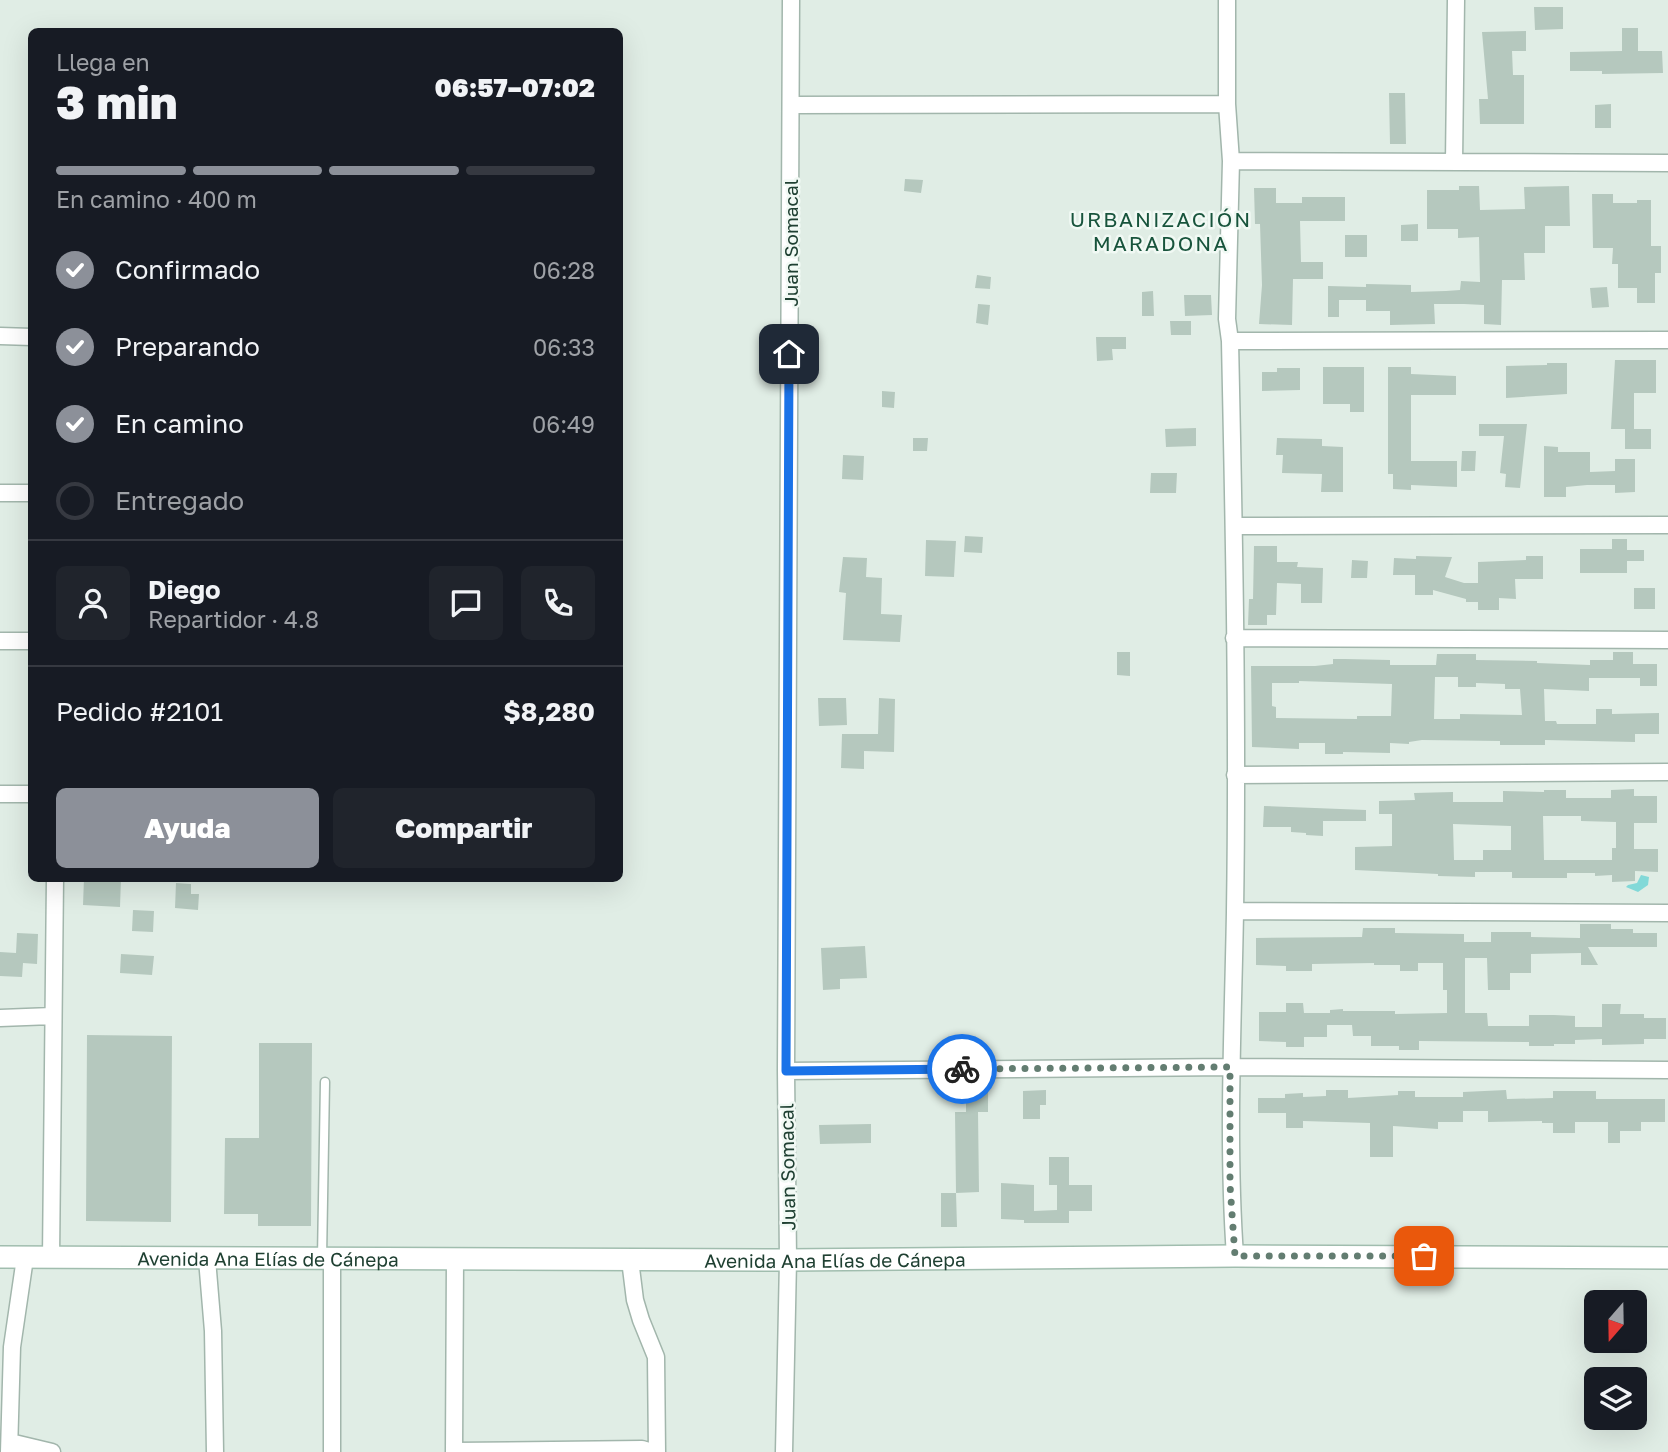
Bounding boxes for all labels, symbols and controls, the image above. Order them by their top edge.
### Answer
text: Llega en [56,48,150,76]
text: 06:57–07:02 [435,72,595,103]
text: 3 min [56,74,178,129]
street label: Juan Somacal [779,179,802,307]
text: En camino · 400 m [56,185,257,213]
district label: URBANIZACIÓN MARADONA [1070,206,1252,256]
icon: check [56,251,94,289]
text: Confirmado [115,254,260,285]
text: 06:28 [533,256,595,284]
pin [759,324,819,384]
icon: check [56,328,94,366]
text: Preparando [115,331,260,362]
text: 06:33 [533,333,595,361]
icon: home [770,335,808,373]
icon: check [56,405,94,443]
text: En camino [115,408,244,439]
text: 06:49 [532,410,595,438]
text: Entregado [115,485,244,516]
button: person [56,566,130,640]
button: chat [429,566,503,640]
button: phone [521,566,595,640]
text: Diego [148,574,221,605]
text: Repartidor · 4.8 [148,605,319,633]
text: Pedido #2101 [56,696,223,727]
text: $8,280 [503,696,595,727]
button: Ayuda [56,788,319,868]
button: Compartir [333,788,595,868]
courier [927,1034,997,1104]
icon: bike [943,1050,981,1088]
street label: Juan Somacal [774,1103,800,1231]
pin [1394,1226,1454,1286]
icon: bag [1405,1237,1443,1275]
street label: Avenida Ana Elías de Cánepa [137,1246,399,1270]
street label: Avenida Ana Elías de Cánepa [704,1247,966,1272]
north arrow [1584,1290,1647,1353]
map controls [1584,1290,1647,1430]
button: layers [1584,1367,1647,1430]

